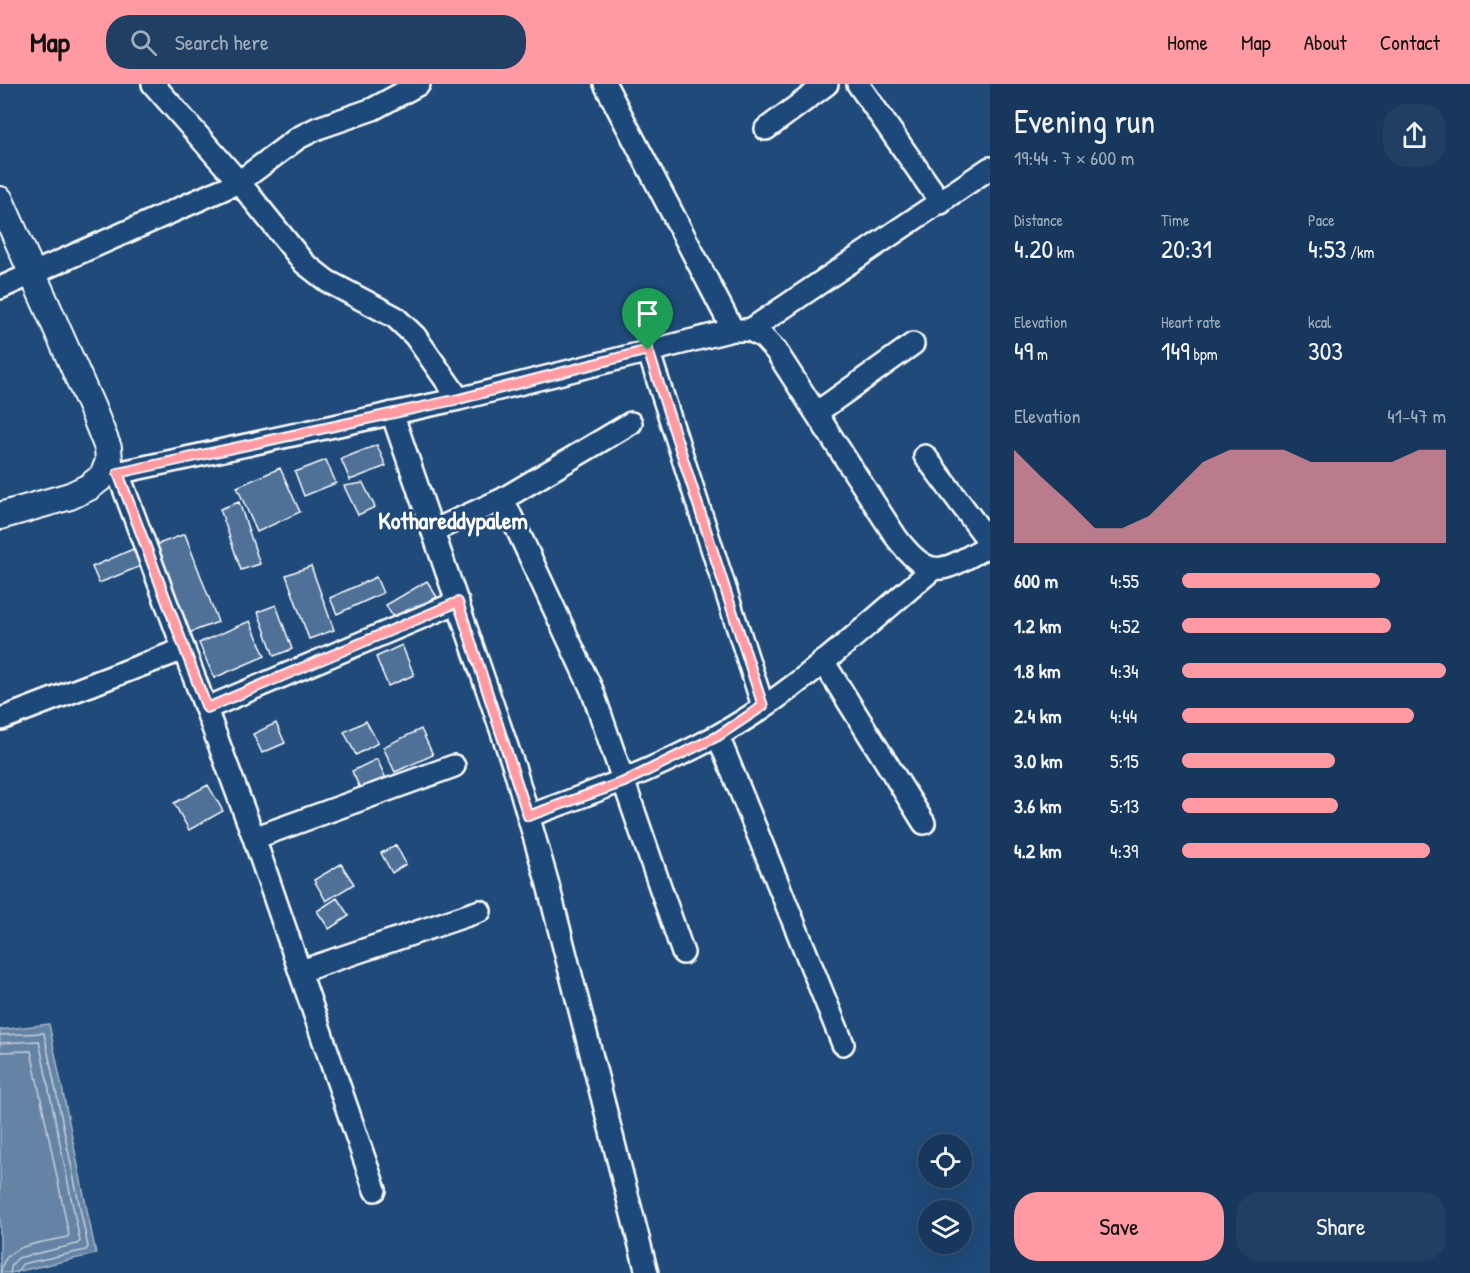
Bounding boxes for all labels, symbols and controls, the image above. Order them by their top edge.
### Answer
search box [106,15,526,69]
text: Map [30,23,70,61]
icon: search [127,26,160,59]
text: Search here [175,27,269,57]
text: Home [1167,28,1208,57]
text: Map [1241,28,1271,57]
text: About [1304,28,1347,57]
text: Contact [1380,28,1440,57]
text: Evening run [1014,99,1155,143]
button: share [1383,104,1446,167]
text: 19:44 · 7 × 600 m [1014,144,1134,171]
text: Distance [1014,209,1063,231]
text: Time [1161,209,1189,231]
text: Pace [1308,209,1335,231]
text: 4.20 [1014,231,1053,266]
text: 20:31 [1161,231,1212,266]
text: 4:53 [1308,231,1346,266]
text: km [1053,241,1074,263]
text: /km [1346,241,1374,263]
pin [622,288,673,350]
icon: arrive [631,297,664,330]
text: Elevation [1014,311,1067,333]
text: Heart rate [1161,311,1221,333]
text: kcal [1308,311,1331,333]
text: 49 [1014,333,1033,368]
text: 149 [1161,333,1190,368]
text: 303 [1308,333,1343,368]
text: m [1033,343,1048,365]
text: bpm [1190,343,1218,365]
text: Elevation [1014,402,1080,429]
text: 41–47 m [1387,402,1446,429]
district label: Kothareddypalem [378,504,528,537]
text: 600 m [1014,567,1058,594]
text: 4:55 [1110,567,1139,594]
text: 1.2 km [1014,612,1061,639]
text: 4:52 [1110,612,1140,639]
text: 1.8 km [1014,657,1061,684]
text: 4:34 [1110,657,1139,684]
text: 2.4 km [1014,702,1062,729]
text: 4:44 [1110,702,1137,729]
text: 3.0 km [1014,747,1063,774]
text: 5:15 [1110,747,1139,774]
text: 3.6 km [1014,792,1062,819]
text: 5:13 [1110,792,1139,819]
text: 4.2 km [1014,837,1062,864]
text: 4:39 [1110,837,1138,864]
map controls [918,1134,972,1254]
button: locate [918,1134,972,1188]
button: Save [1014,1192,1224,1261]
button: Share [1236,1192,1446,1261]
button: layers [918,1200,972,1254]

